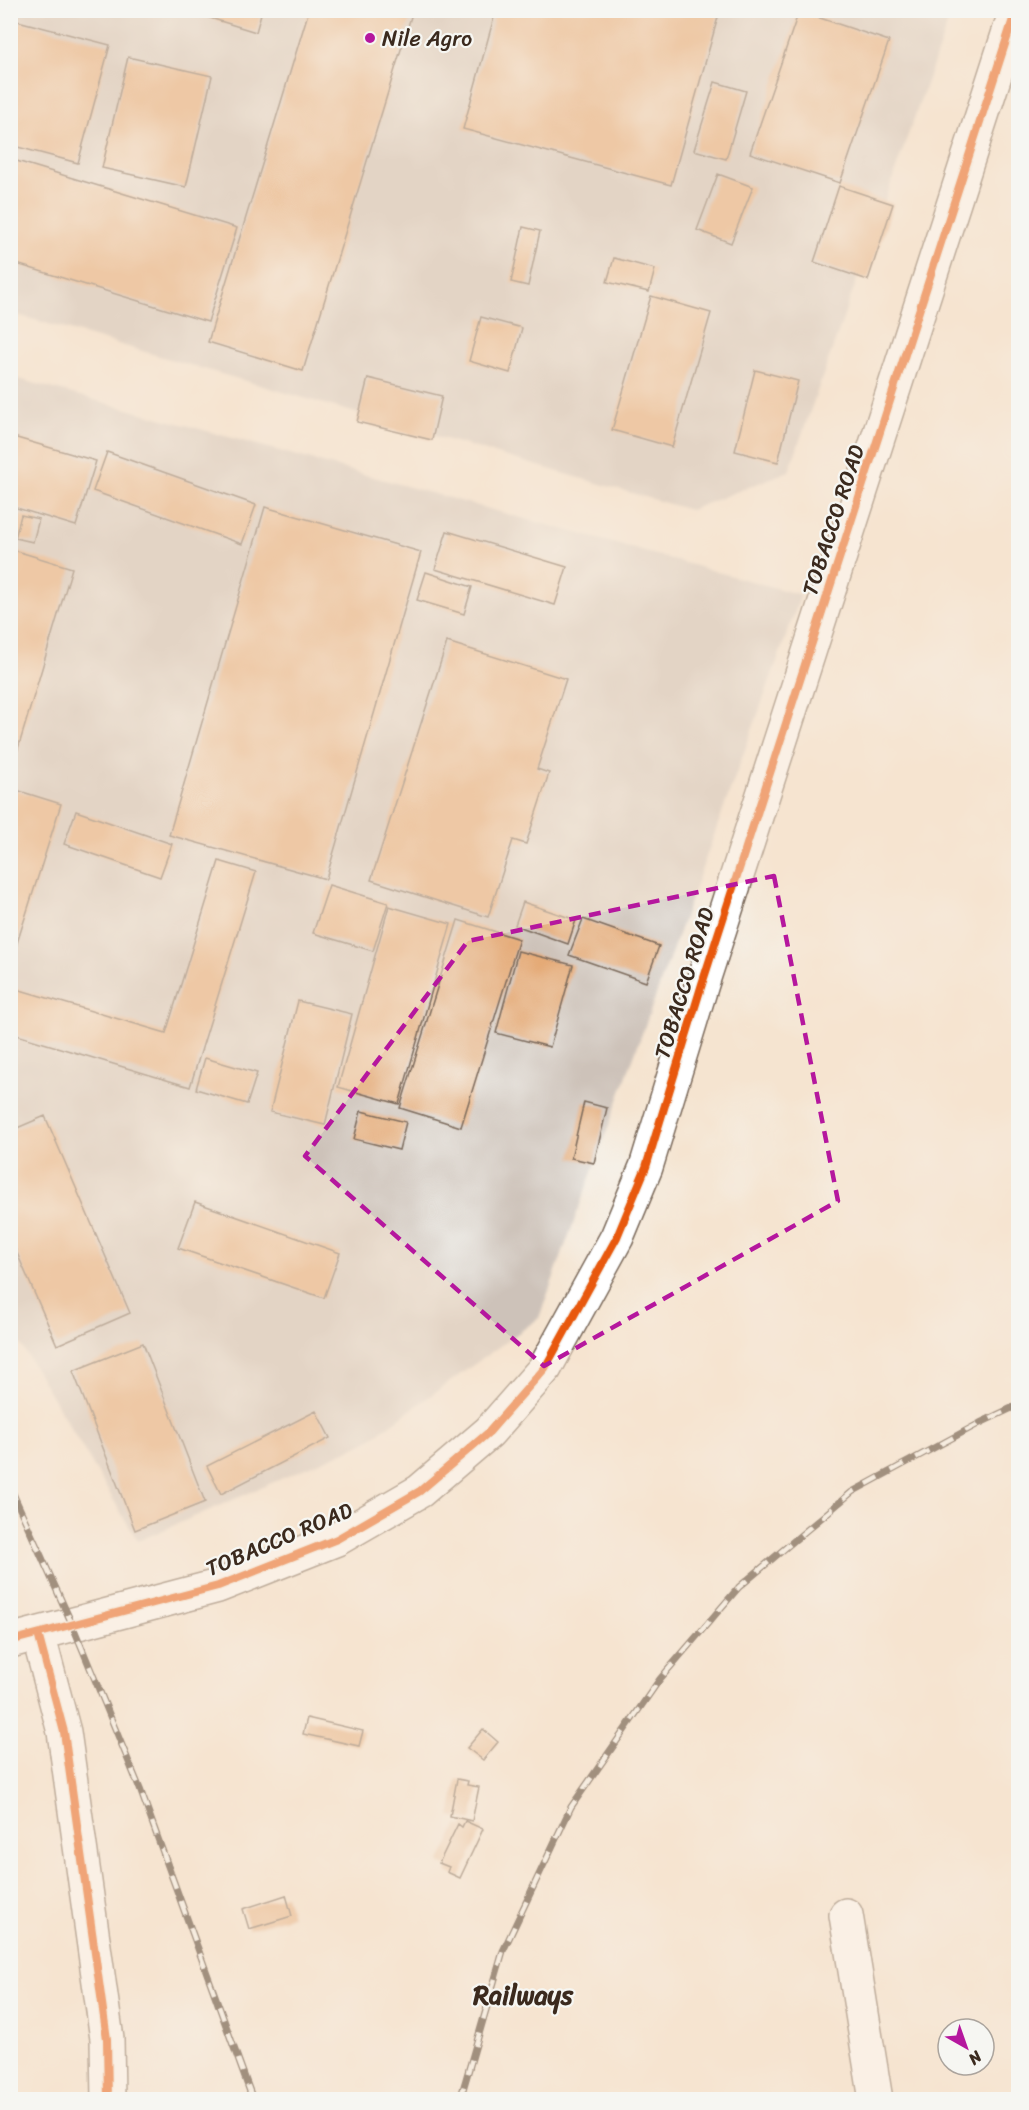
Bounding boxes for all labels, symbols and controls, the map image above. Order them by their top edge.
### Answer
place label: Nile Agro [382,19,472,58]
marker: Nile Agro [363,31,377,45]
street label: TOBACCO ROAD [790,439,876,601]
street label: TOBACCO ROAD [642,902,726,1064]
street label: TOBACCO ROAD [199,1490,359,1588]
district label: Railways [472,1972,574,2018]
north arrow [936,2017,996,2077]
text: N [961,2043,990,2073]

